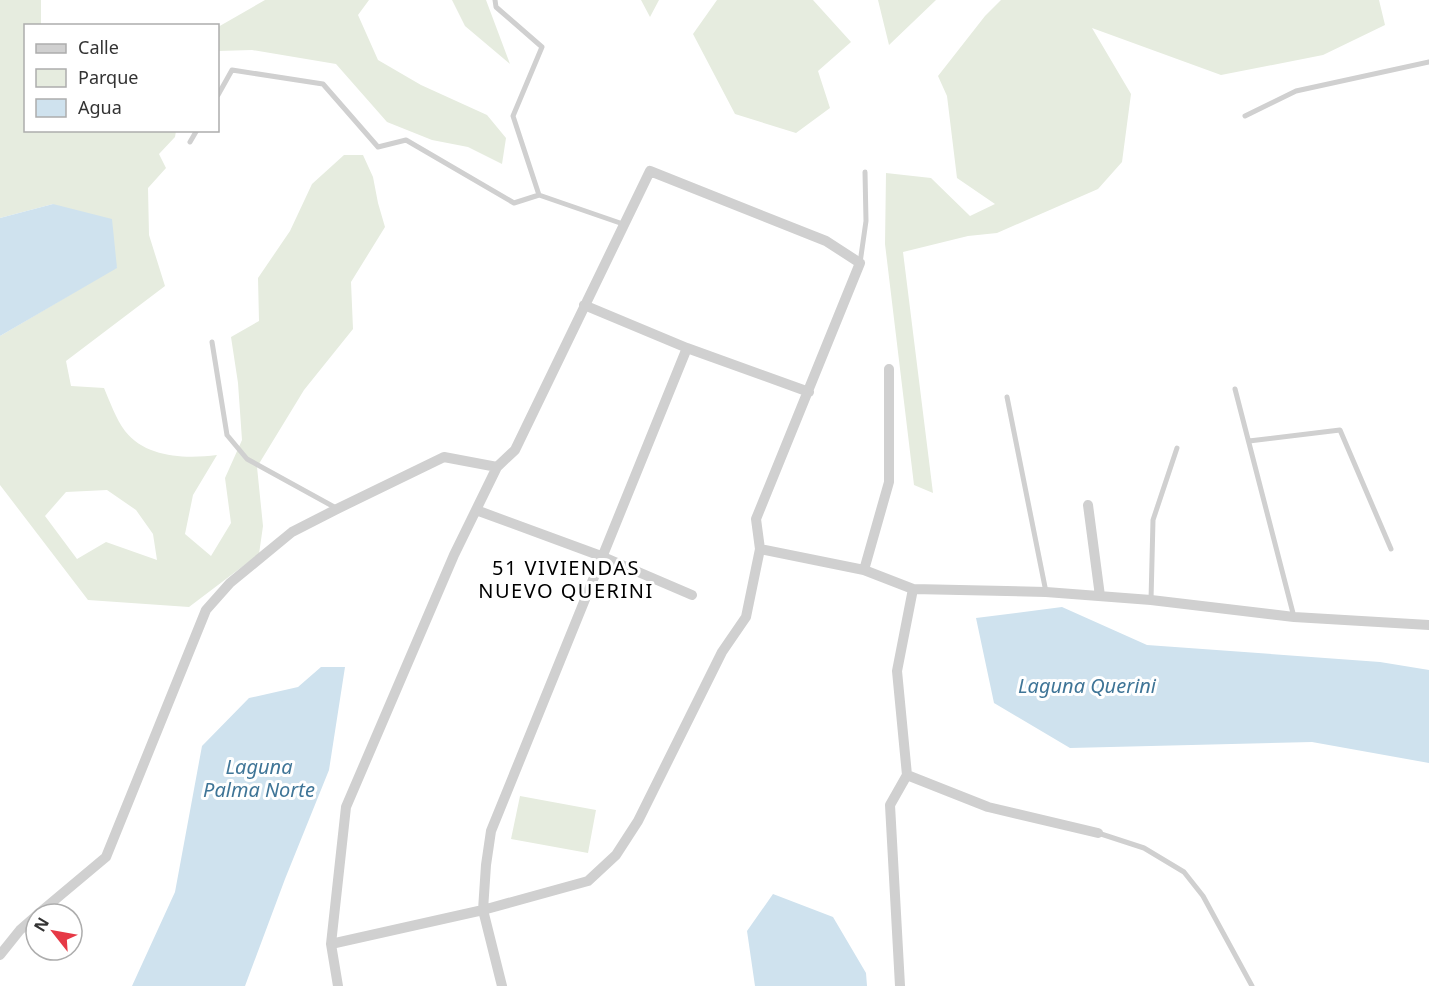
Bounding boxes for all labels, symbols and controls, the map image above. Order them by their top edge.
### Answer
legend [24,24,219,132]
text: Calle [78,35,119,59]
text: Parque [78,65,138,89]
text: Agua [78,95,122,119]
district label: 51 VIVIENDAS NUEVO QUERINI [478,554,654,604]
water label: Laguna Querini [1018,672,1157,699]
water label: Laguna Palma Norte [203,753,315,803]
north arrow [24,902,84,962]
text: N [28,913,54,936]

